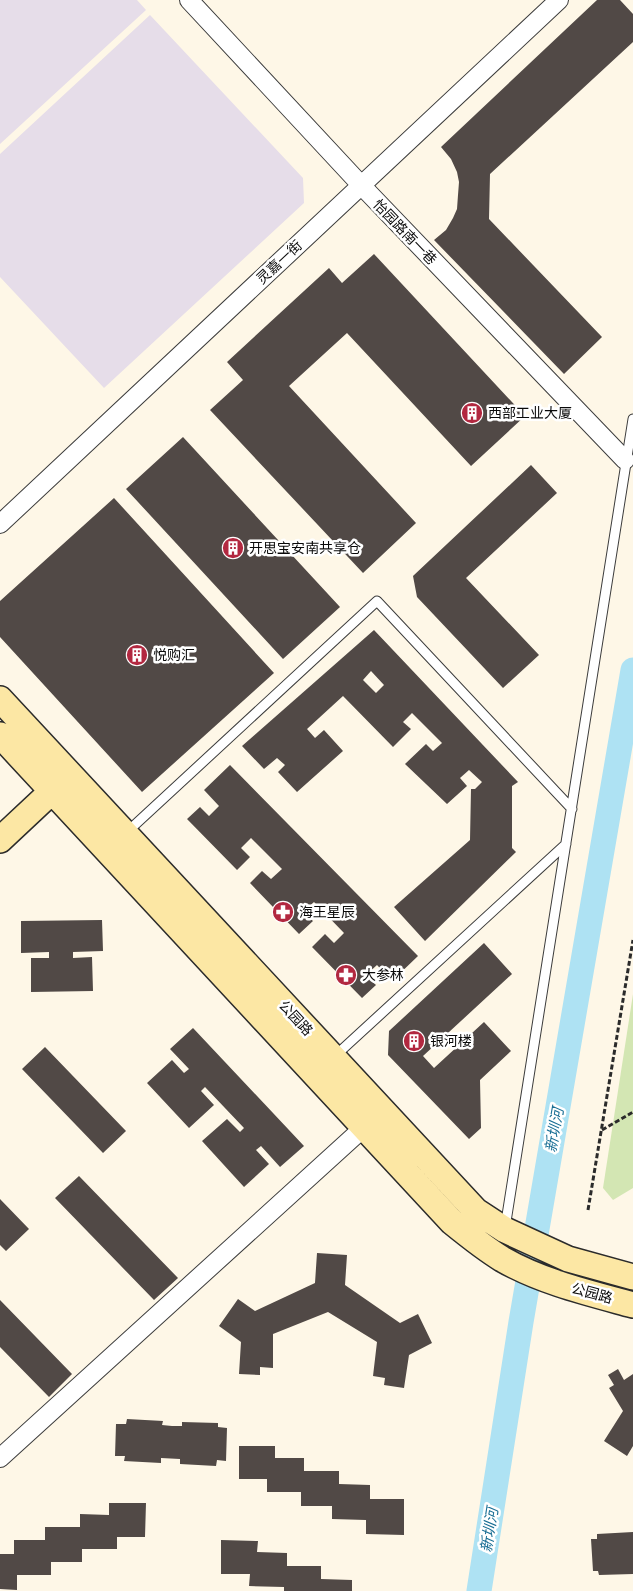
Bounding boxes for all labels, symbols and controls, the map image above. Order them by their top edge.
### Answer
street label: 怡园路南一巷 [369,196,441,268]
street label: 灵嘉一街 [252,236,306,288]
building icon: 西部工业大厦 [460,401,484,425]
place label: 西部工业大厦 [488,404,572,422]
building icon: 开思宝安南共享仓 [221,536,245,560]
place label: 开思宝安南共享仓 [249,539,361,557]
building icon: 悦购汇 [125,643,149,667]
place label: 悦购汇 [153,646,195,664]
pharmacy icon: 海王星辰 [271,900,295,924]
place label: 海王星辰 [299,903,355,921]
pharmacy icon: 大参林 [334,963,358,987]
place label: 大参林 [362,966,404,984]
street label: 公园路 [275,997,317,1039]
building icon: 银河楼 [402,1029,426,1053]
place label: 银河楼 [430,1032,472,1050]
water label: 新圳河 [541,1103,568,1154]
street label: 公园路 [569,1279,615,1307]
water label: 新圳河 [476,1503,502,1554]

